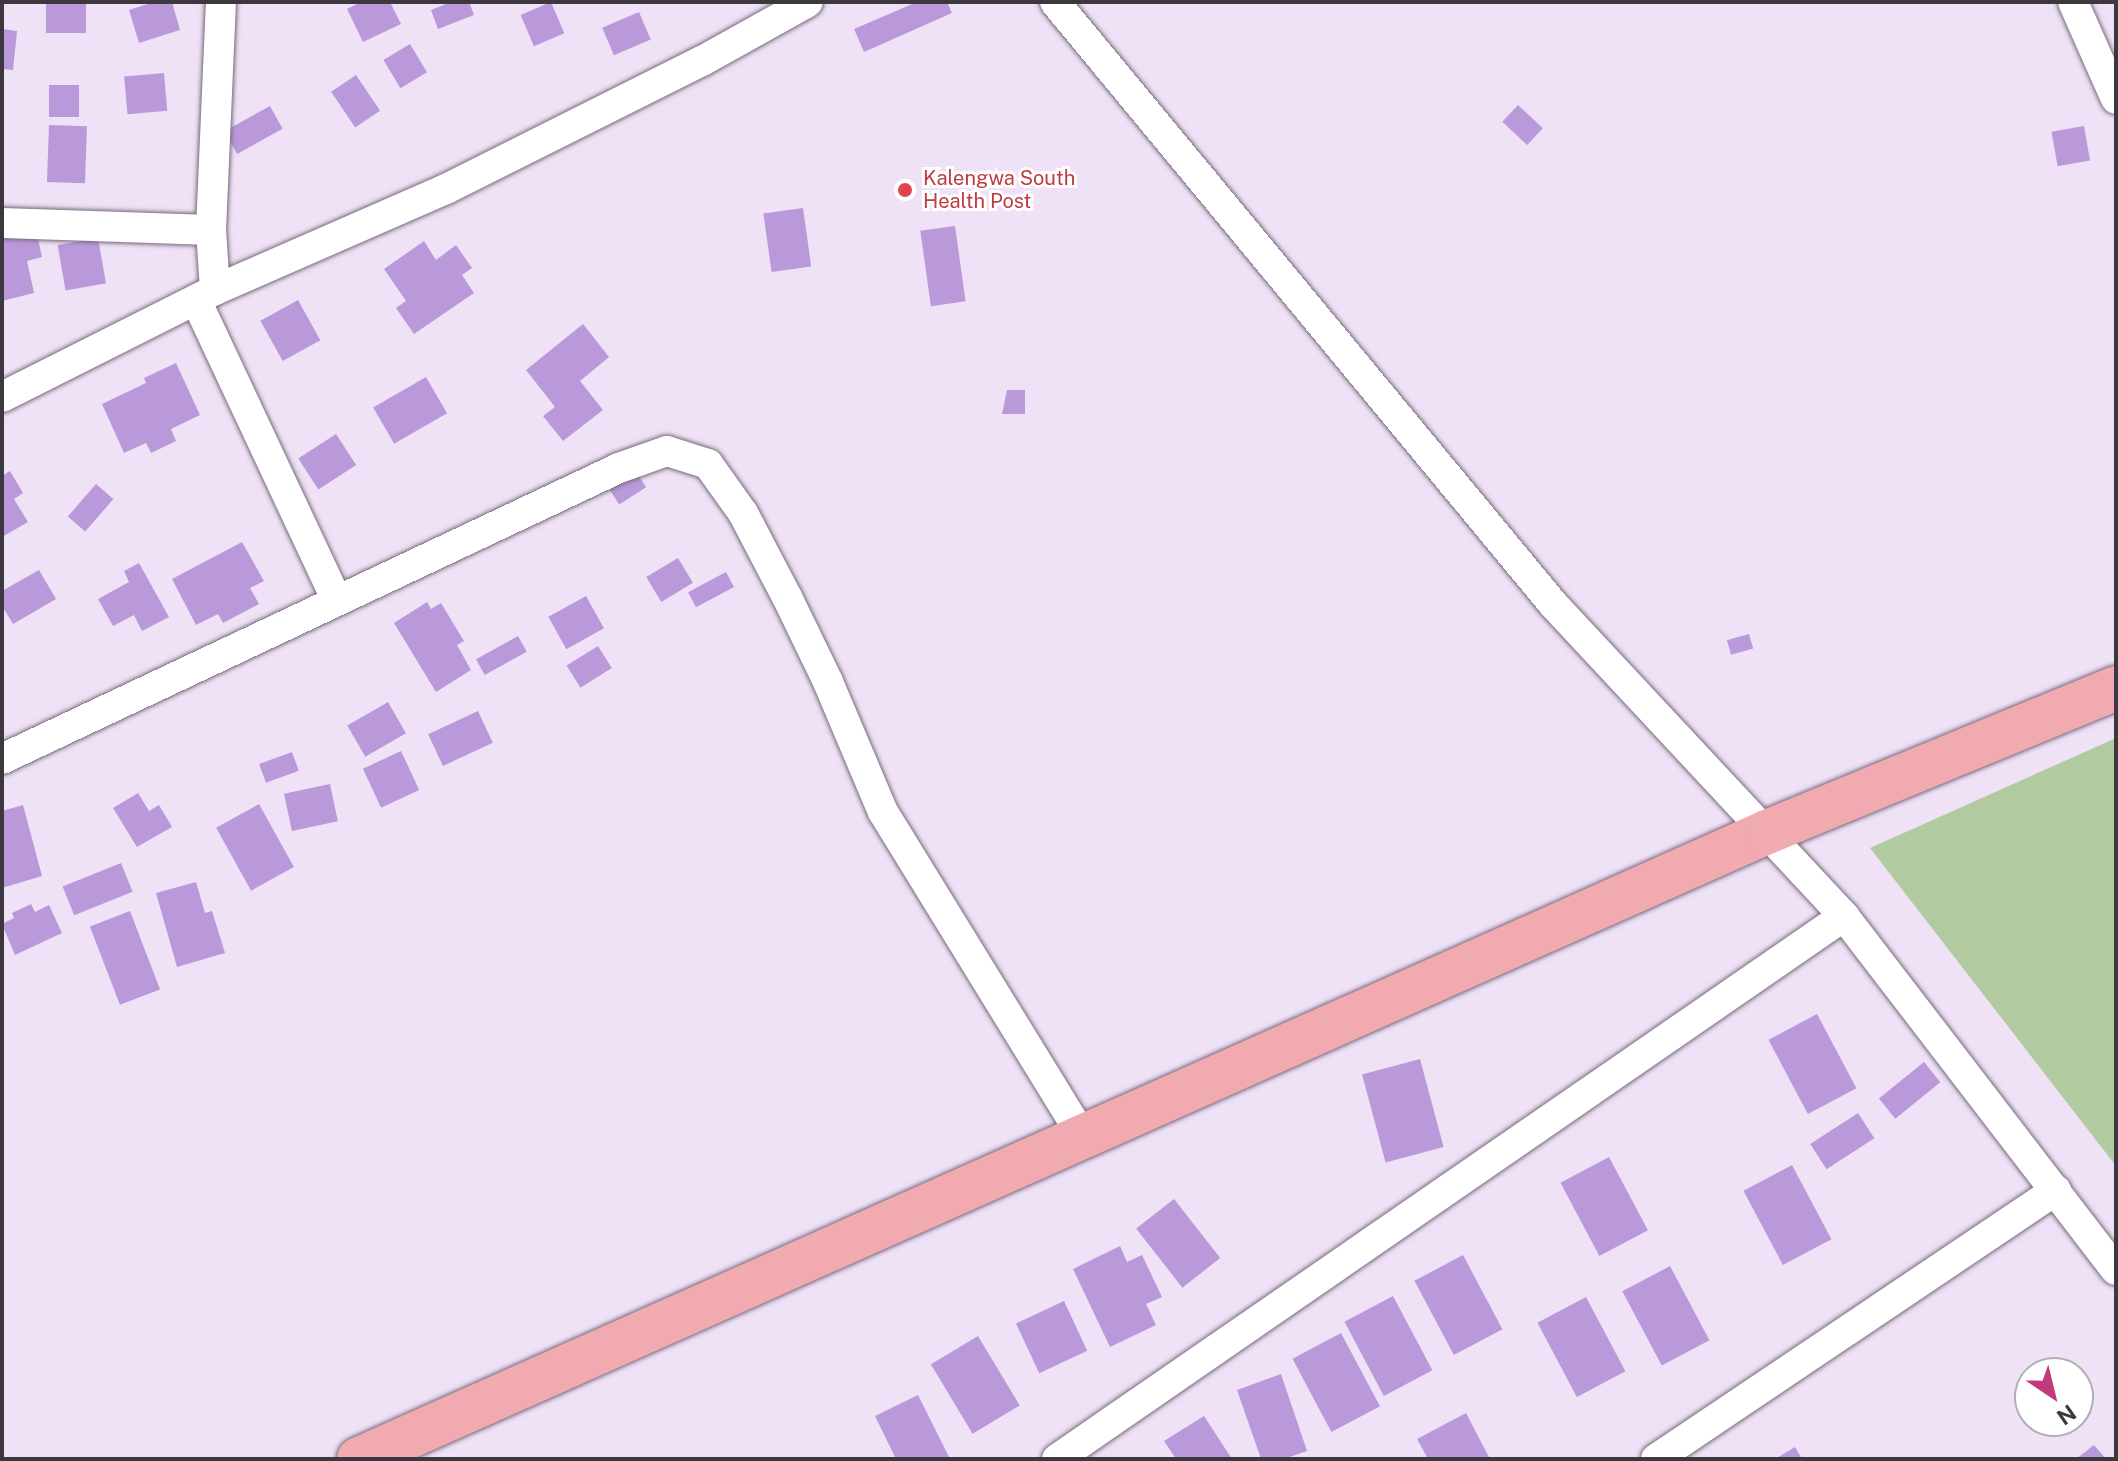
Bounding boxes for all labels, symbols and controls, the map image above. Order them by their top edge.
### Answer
place label: Kalengwa South Health Post [923,166,1075,213]
marker: Kalengwa South Health Post [894,179,916,201]
north arrow [2014,1357,2094,1437]
text: N [2052,1399,2081,1431]

